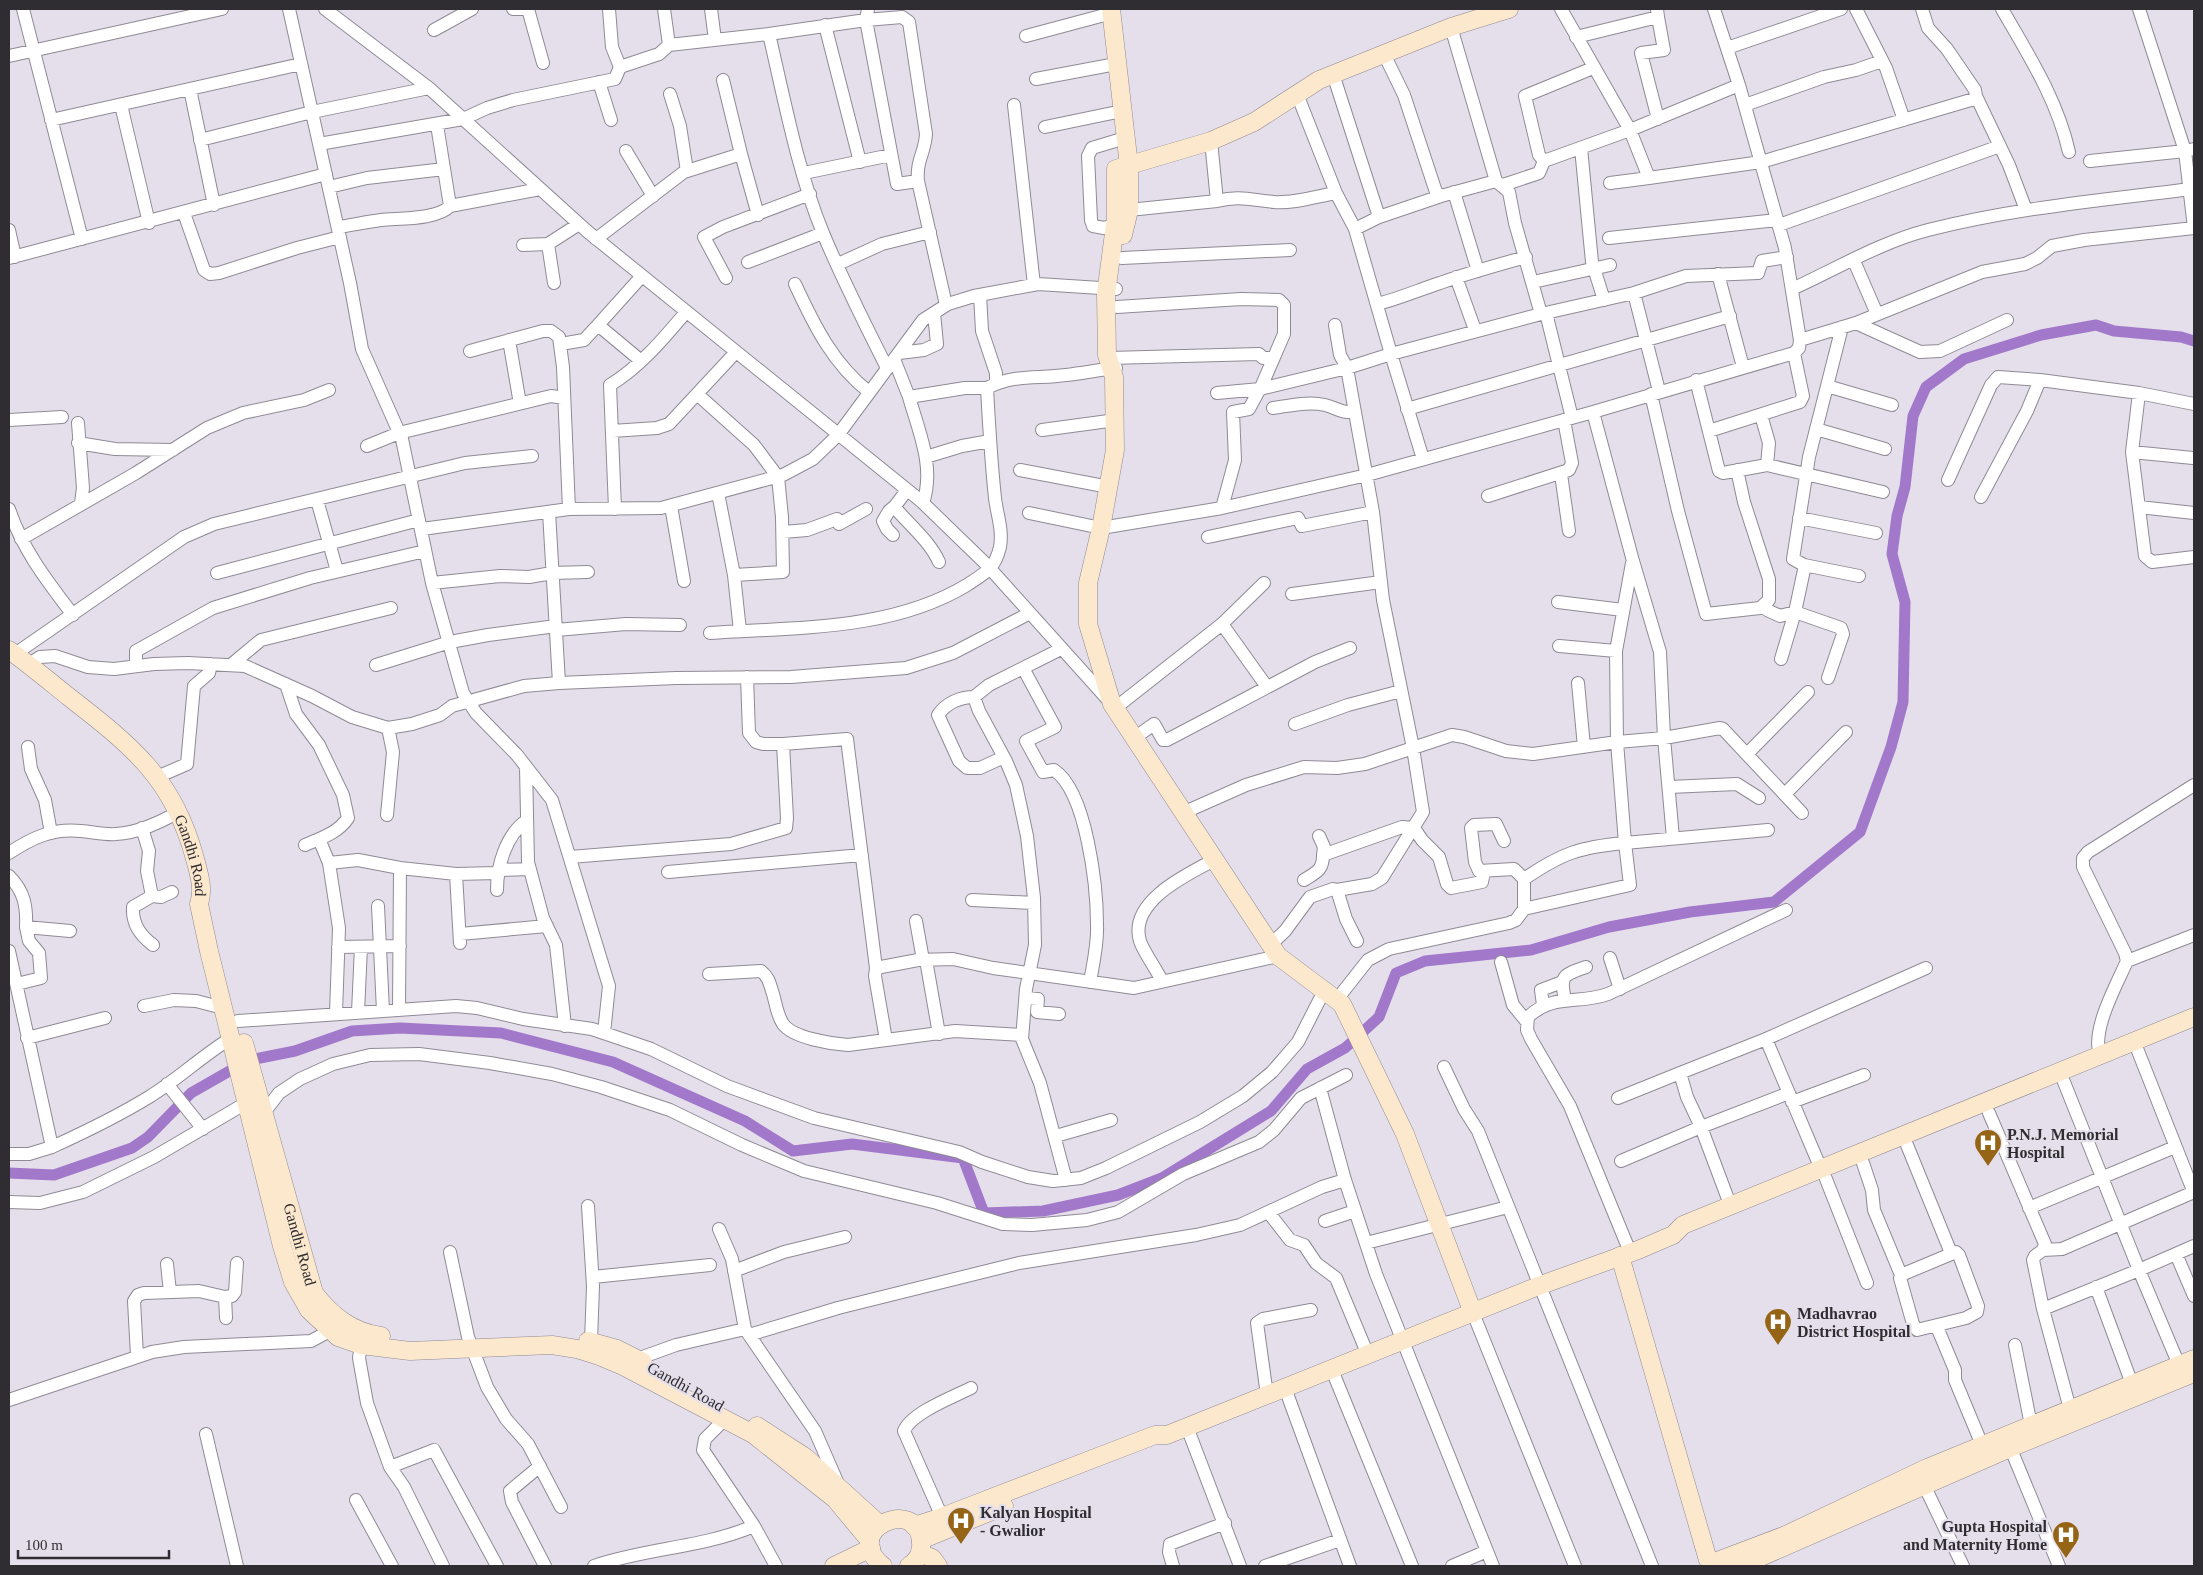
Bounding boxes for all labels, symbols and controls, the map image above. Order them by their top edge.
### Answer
street label: Gandhi Road [171,812,209,897]
place label: P.N.J. Memorial Hospital [2007,1126,2119,1162]
hospital icon: P.N.J. Memorial Hospital [1973,1128,2003,1167]
street label: Gandhi Road [280,1201,320,1288]
place label: Madhavrao District Hospital [1797,1305,1911,1341]
hospital icon: Madhavrao District Hospital [1763,1307,1793,1346]
street label: Gandhi Road [645,1358,727,1414]
place label: Kalyan Hospital - Gwalior [980,1504,1092,1539]
hospital icon: Kalyan Hospital - Gwalior [946,1506,976,1545]
place label: Gupta Hospital and Maternity Home [1903,1518,2048,1554]
hospital icon: Gupta Hospital and Maternity Home [2051,1520,2081,1559]
scale bar [18,1528,169,1560]
text: 100 m [25,1537,63,1553]

